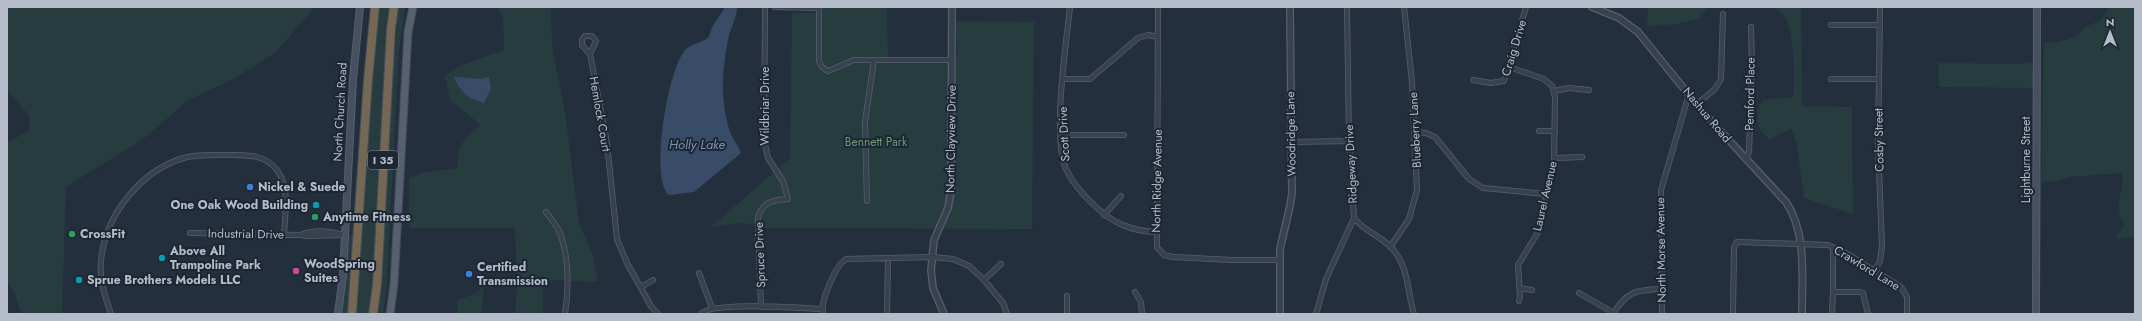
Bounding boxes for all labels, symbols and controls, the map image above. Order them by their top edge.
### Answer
north arrow [2090,12,2130,52]
text: N [2106,14,2114,30]
street label: Craig Drive [1497,17,1531,79]
street label: Pemford Place [1740,57,1760,131]
street label: North Church Road [328,62,352,162]
street label: Wildbriar Drive [756,67,774,145]
street label: Hemlock Court [585,75,615,153]
street label: Nashua Road [1678,83,1736,147]
street label: North Clayview Drive [941,85,961,193]
street label: Woodridge Lane [1281,91,1301,177]
street label: Blueberry Lane [1404,92,1426,168]
street label: Scott Drive [1054,106,1074,162]
street label: Cosby Street [1869,108,1889,172]
street label: Lightburne Street [2017,117,2035,203]
street label: Ridgeway Drive [1340,124,1362,204]
street label: North Ridge Avenue [1147,129,1167,233]
park label: Bennett Park [845,133,908,151]
water label: Holly Lake [669,135,725,154]
road number: I 35 [368,151,398,169]
street label: Laurel Avenue [1528,159,1562,233]
place label: Nickel & Suede [258,178,346,196]
marker: Nickel & Suede [245,182,255,192]
place label: One Oak Wood Building [171,196,308,214]
street label: North Morse Avenue [1651,197,1671,303]
marker: One Oak Wood Building [311,200,321,210]
place label: Anytime Fitness [322,208,411,226]
marker: Anytime Fitness [310,212,320,222]
street label: Spruce Drive [750,222,770,288]
street label: Industrial Drive [208,224,284,244]
place label: CrossFit [80,225,125,243]
marker: CrossFit [67,229,77,239]
street label: Crawford Lane [1830,241,1904,295]
place label: Above All Trampoline Park [169,242,261,274]
marker: Above All Trampoline Park [157,253,167,263]
place label: WoodSpring Suites [304,255,375,287]
place label: Certified Transmission [477,258,548,290]
marker: WoodSpring Suites [291,266,301,276]
marker: Certified Transmission [464,269,474,279]
place label: Sprue Brothers Models LLC [87,271,241,289]
marker: Sprue Brothers Models LLC [74,275,84,285]

